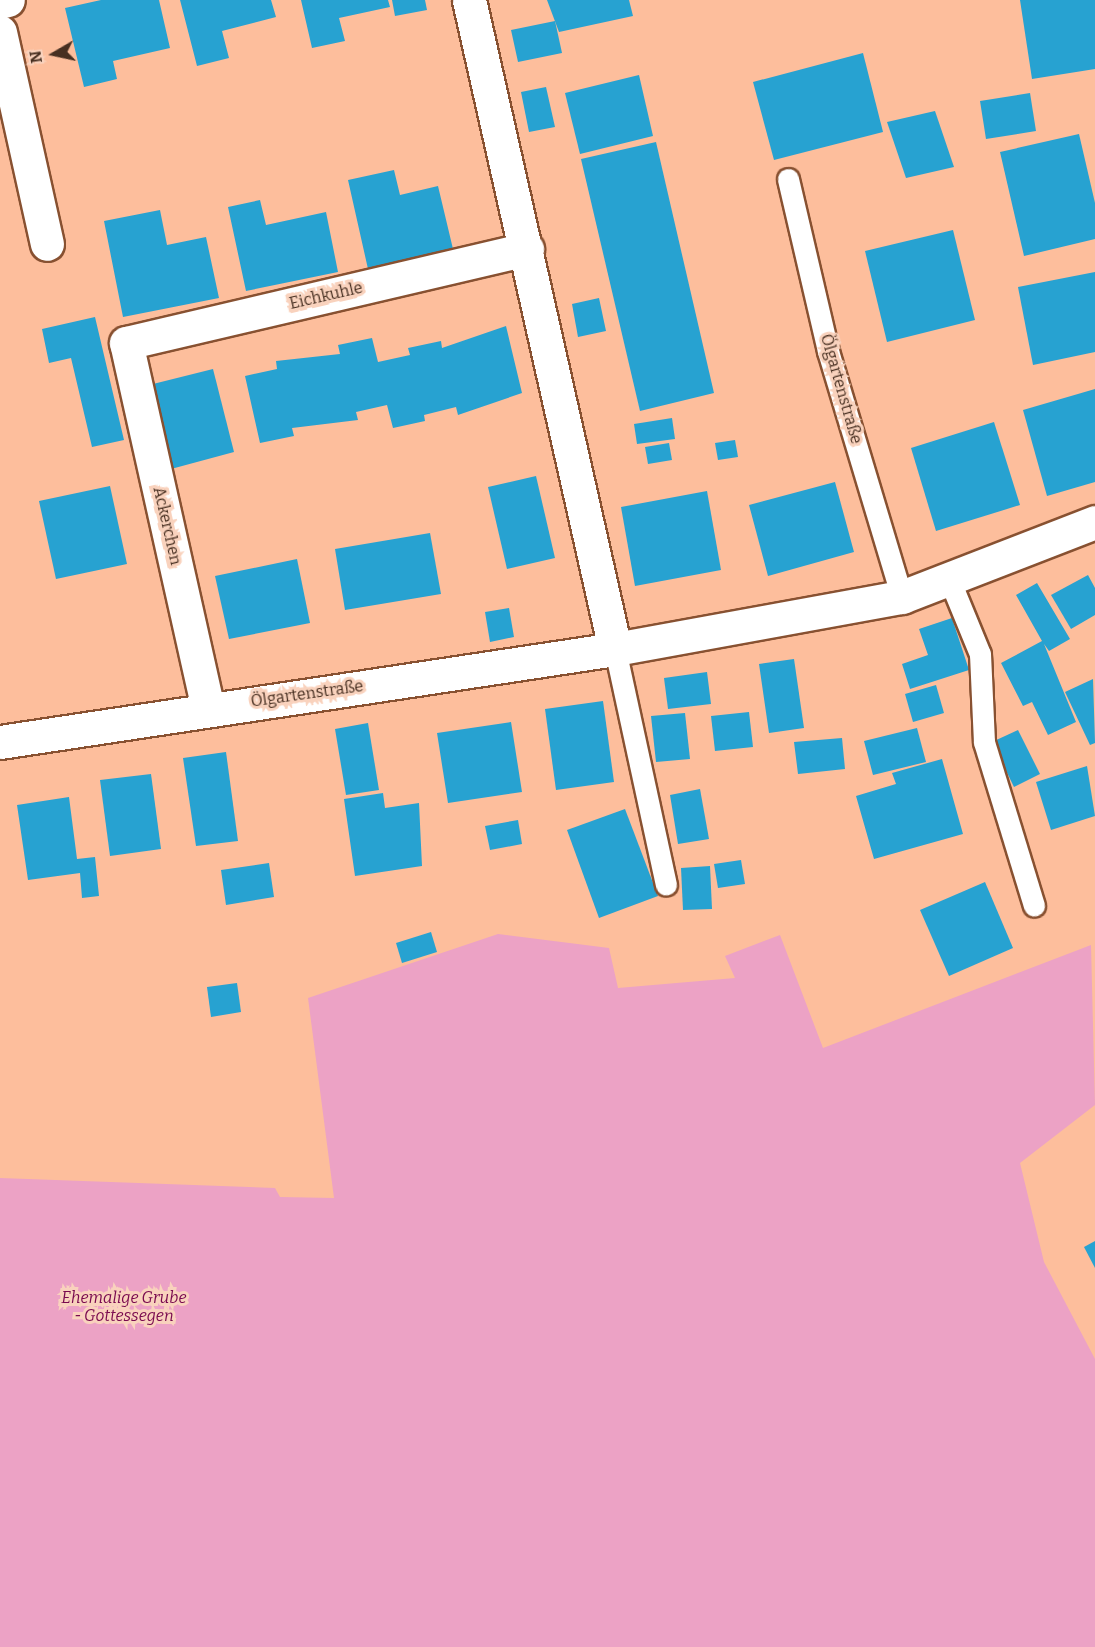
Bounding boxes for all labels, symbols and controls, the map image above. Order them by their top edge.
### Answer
north arrow [24,24,84,84]
text: N [25,49,46,64]
street label: Eichkuhle [288,278,364,314]
street label: Ölgartenstraße [816,332,866,446]
street label: Ackerchen [149,485,185,567]
street label: Ölgartenstraße [250,677,364,711]
park label: Ehemalige Grube - Gottessegen [61,1288,187,1326]

